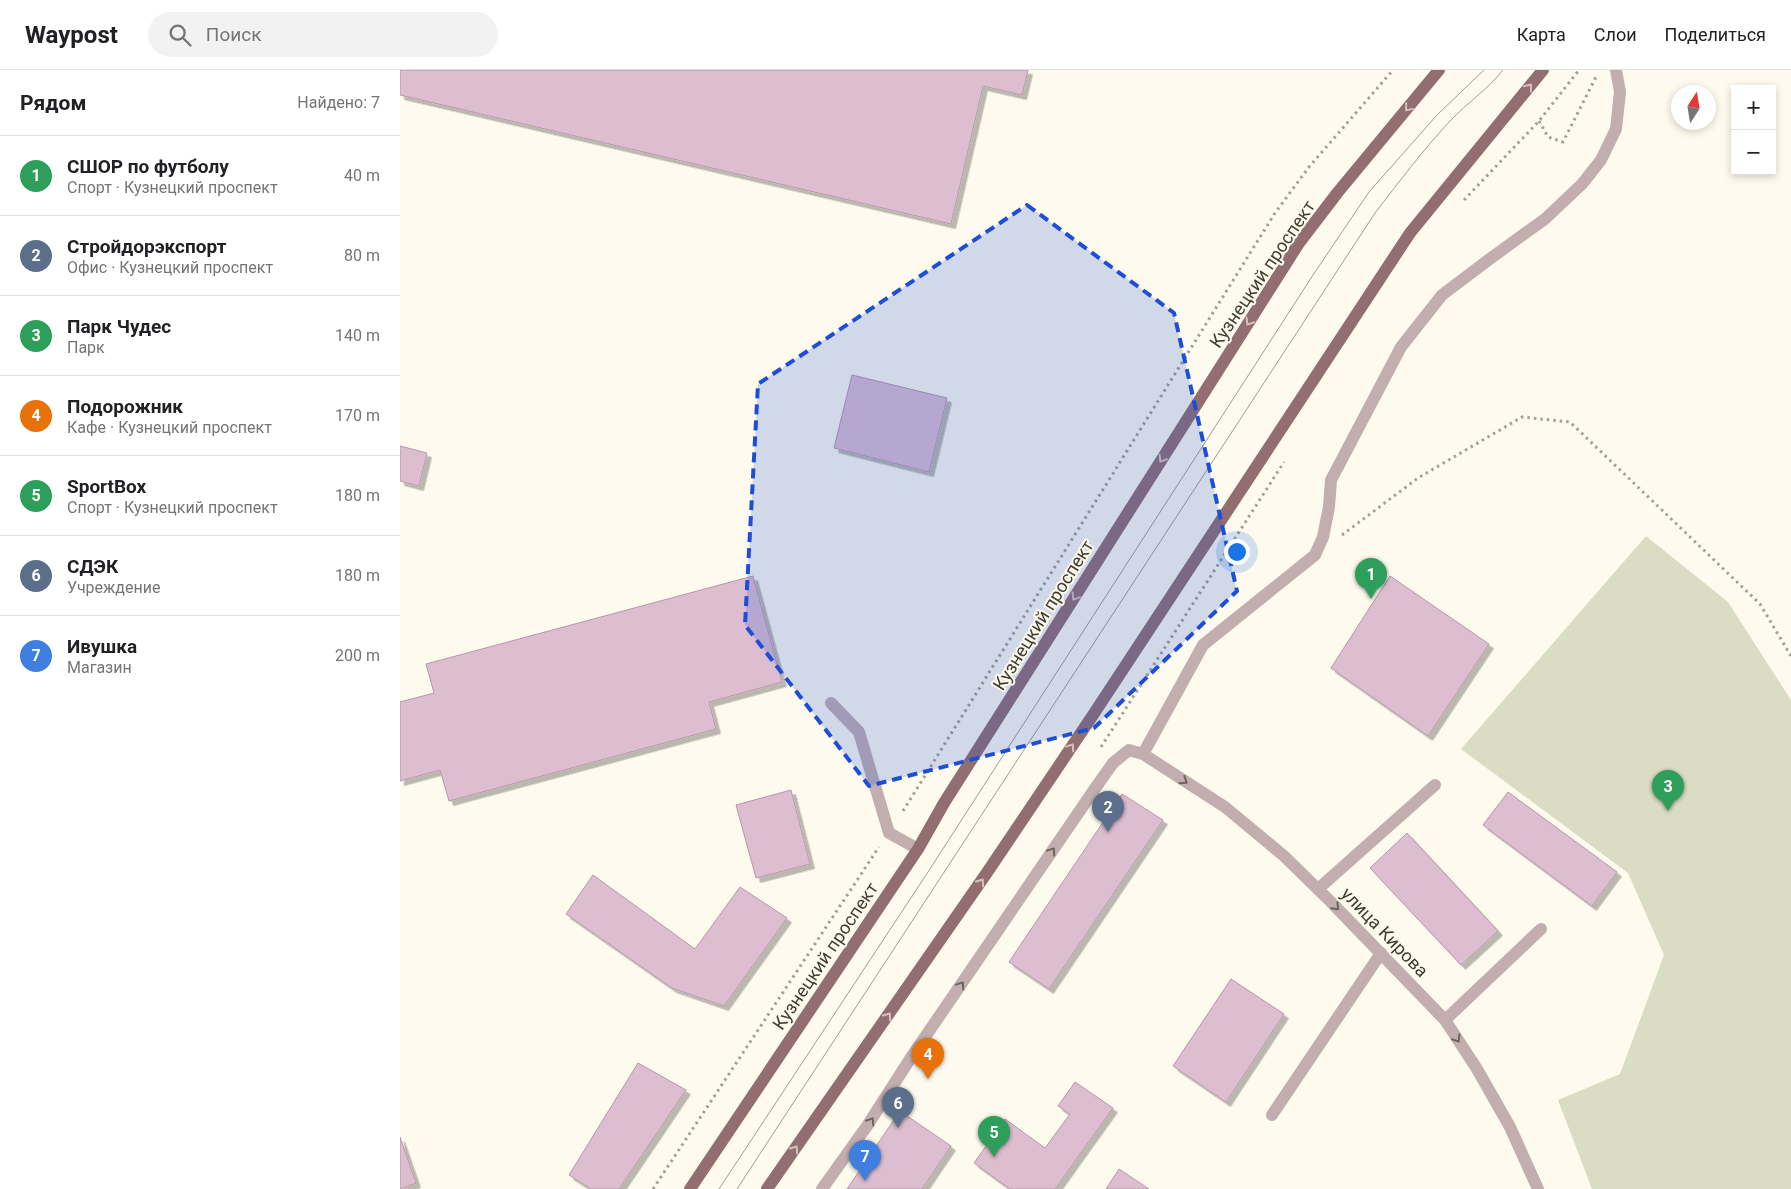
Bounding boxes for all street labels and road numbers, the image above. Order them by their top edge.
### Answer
street label: Кузнецкий проспект [1205,196,1319,352]
street label: Кузнецкий проспект [988,536,1098,694]
street label: Кузнецкий проспект [768,878,882,1034]
street label: улица Кирова [1337,883,1433,981]

